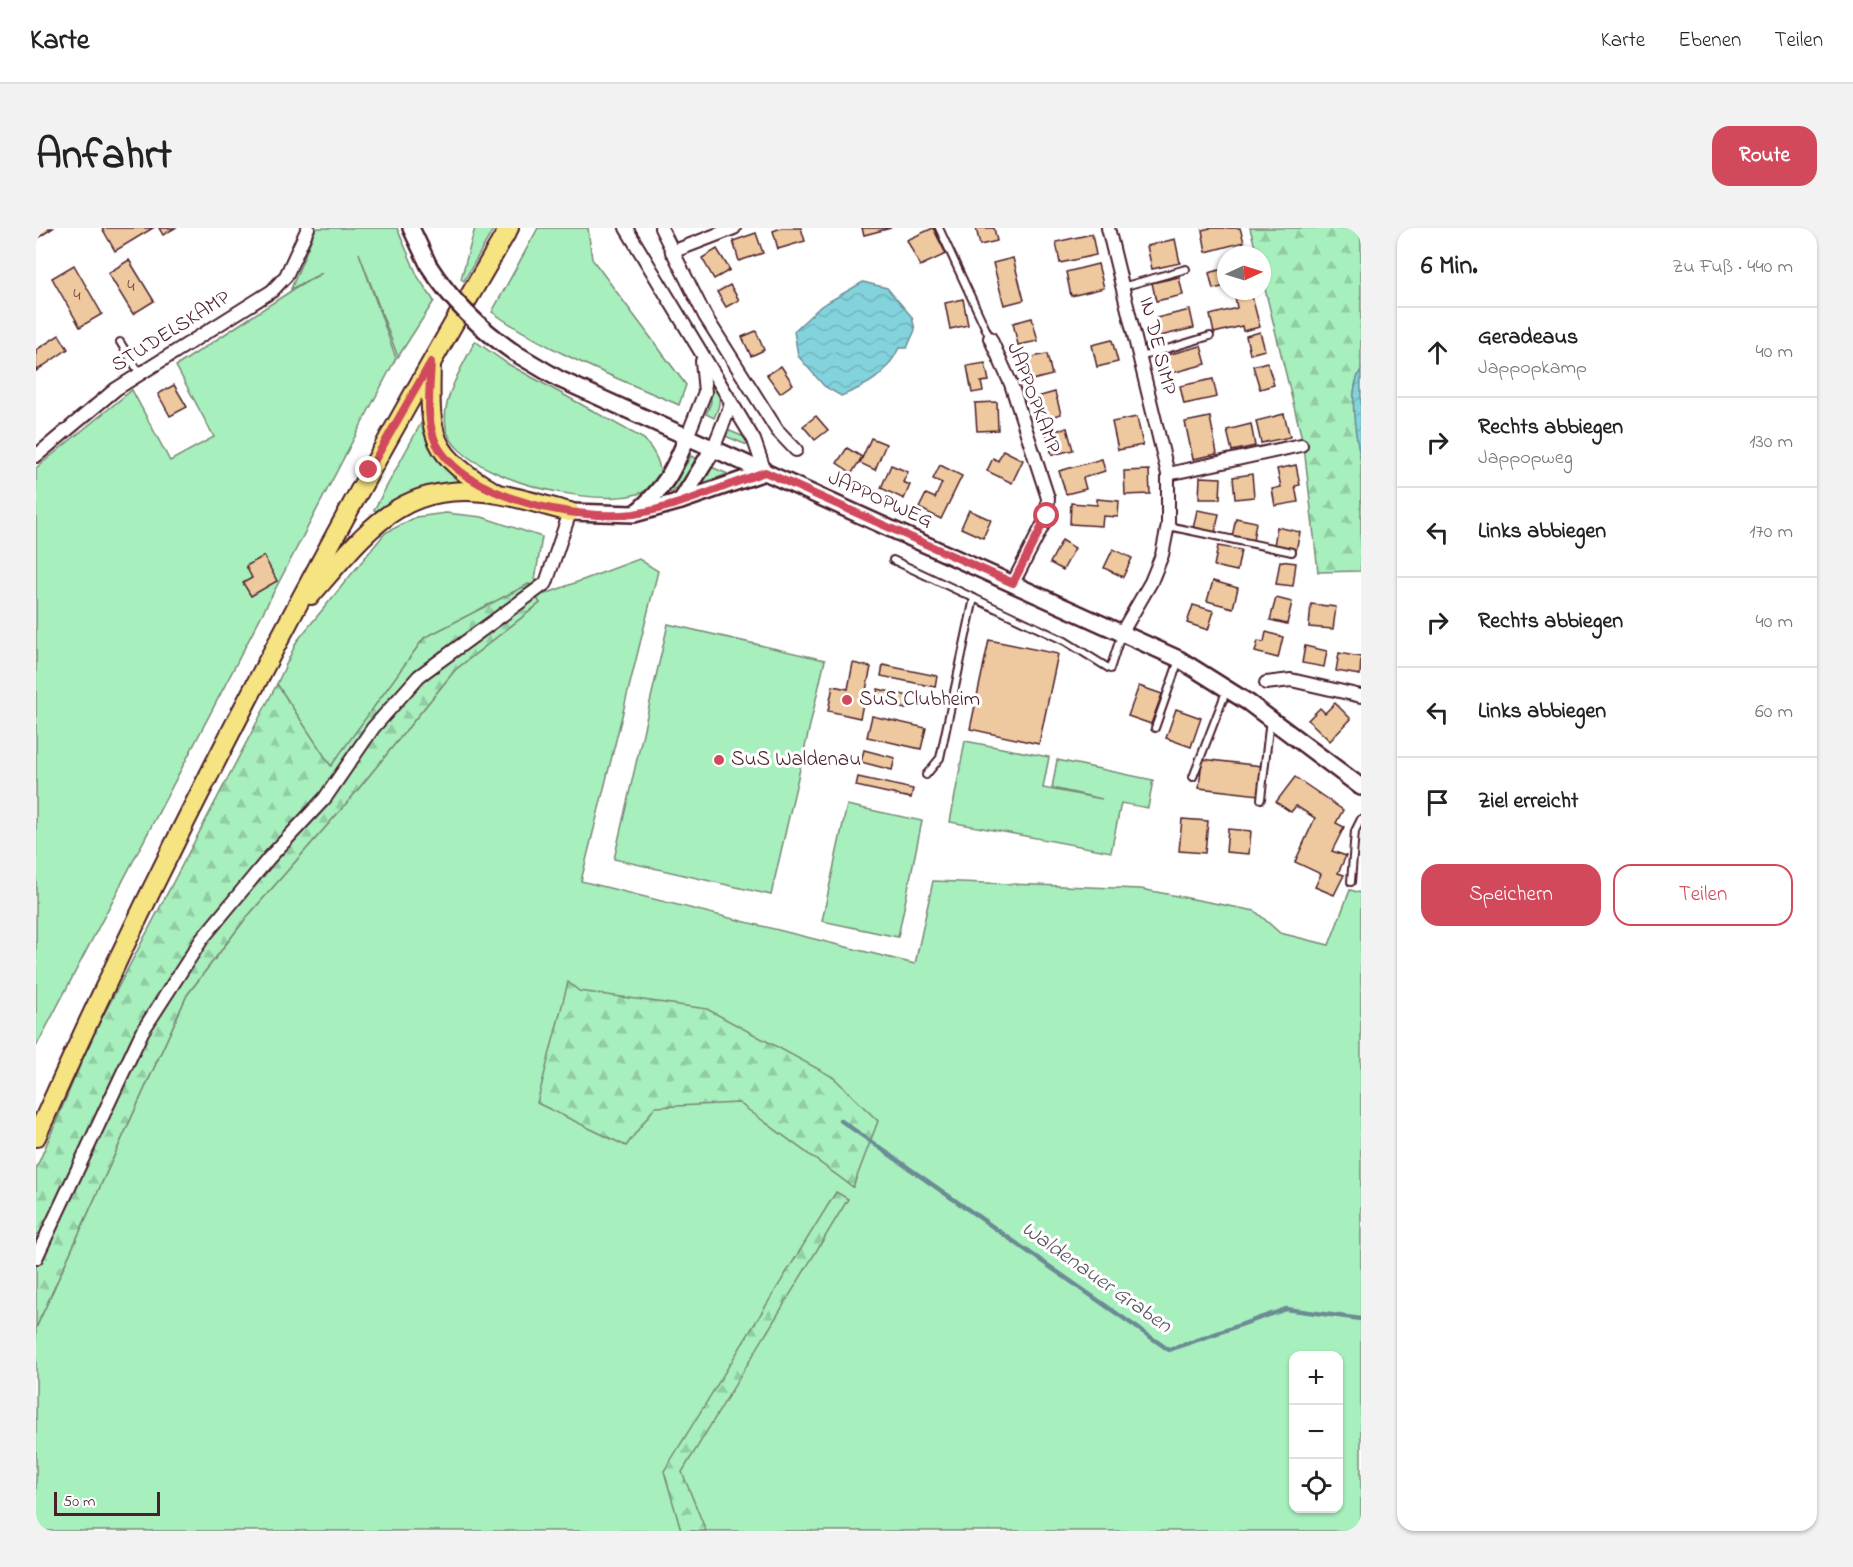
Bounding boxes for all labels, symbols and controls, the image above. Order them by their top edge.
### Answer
text: Karte [30,21,89,62]
text: Karte [1601,26,1645,56]
text: Ebenen [1678,26,1741,56]
text: Teilen [1774,26,1823,56]
text: Anfahrt [36,126,172,187]
button: Route [1712,126,1817,186]
north arrow [1217,246,1271,300]
text: 6 Min. [1421,248,1478,286]
text: Zu Fuß · 440 m [1672,253,1793,282]
house number: 4 [127,274,135,300]
house number: 4 [73,283,81,309]
street label: STUDELSKAMP [106,283,236,380]
street label: IN DE SIMP [1130,294,1184,398]
text: Geradeaus [1478,322,1578,354]
icon: ahead [1421,336,1454,369]
street label: JAPPOPKAMP [998,338,1068,458]
text: 40 m [1756,338,1793,367]
text: Jappopkamp [1478,354,1587,383]
text: Rechts abbiegen [1478,412,1623,444]
icon: right [1421,426,1454,459]
text: 130 m [1749,428,1793,457]
text: Jappopweg [1478,444,1573,473]
route end [355,456,381,482]
street label: JAPPOPWEG [823,464,937,536]
route start [1033,502,1059,528]
icon: left [1421,516,1454,549]
text: Links abbiegen [1478,516,1606,548]
text: 170 m [1749,518,1793,547]
icon: right [1421,606,1454,639]
text: Rechts abbiegen [1478,606,1623,638]
text: 40 m [1756,608,1793,637]
place label: SuS Clubheim [859,685,980,715]
marker: SuS Clubheim [840,693,854,707]
icon: left [1421,696,1454,729]
text: Links abbiegen [1478,696,1606,728]
text: 60 m [1755,698,1793,727]
place label: SuS Waldenau [731,745,861,775]
marker: SuS Waldenau [712,753,726,767]
icon: arrive [1421,786,1454,819]
text: Ziel erreicht [1478,786,1578,818]
button: Speichern [1421,864,1601,926]
button: Teilen [1613,864,1793,926]
water label: Waldenauer Graben [1014,1214,1179,1343]
map controls [1289,1351,1343,1513]
button: + [1289,1351,1343,1405]
button: − [1289,1405,1343,1459]
button: locate [1289,1459,1343,1513]
scale bar [54,1489,160,1516]
text: 50 m [63,1490,95,1514]

